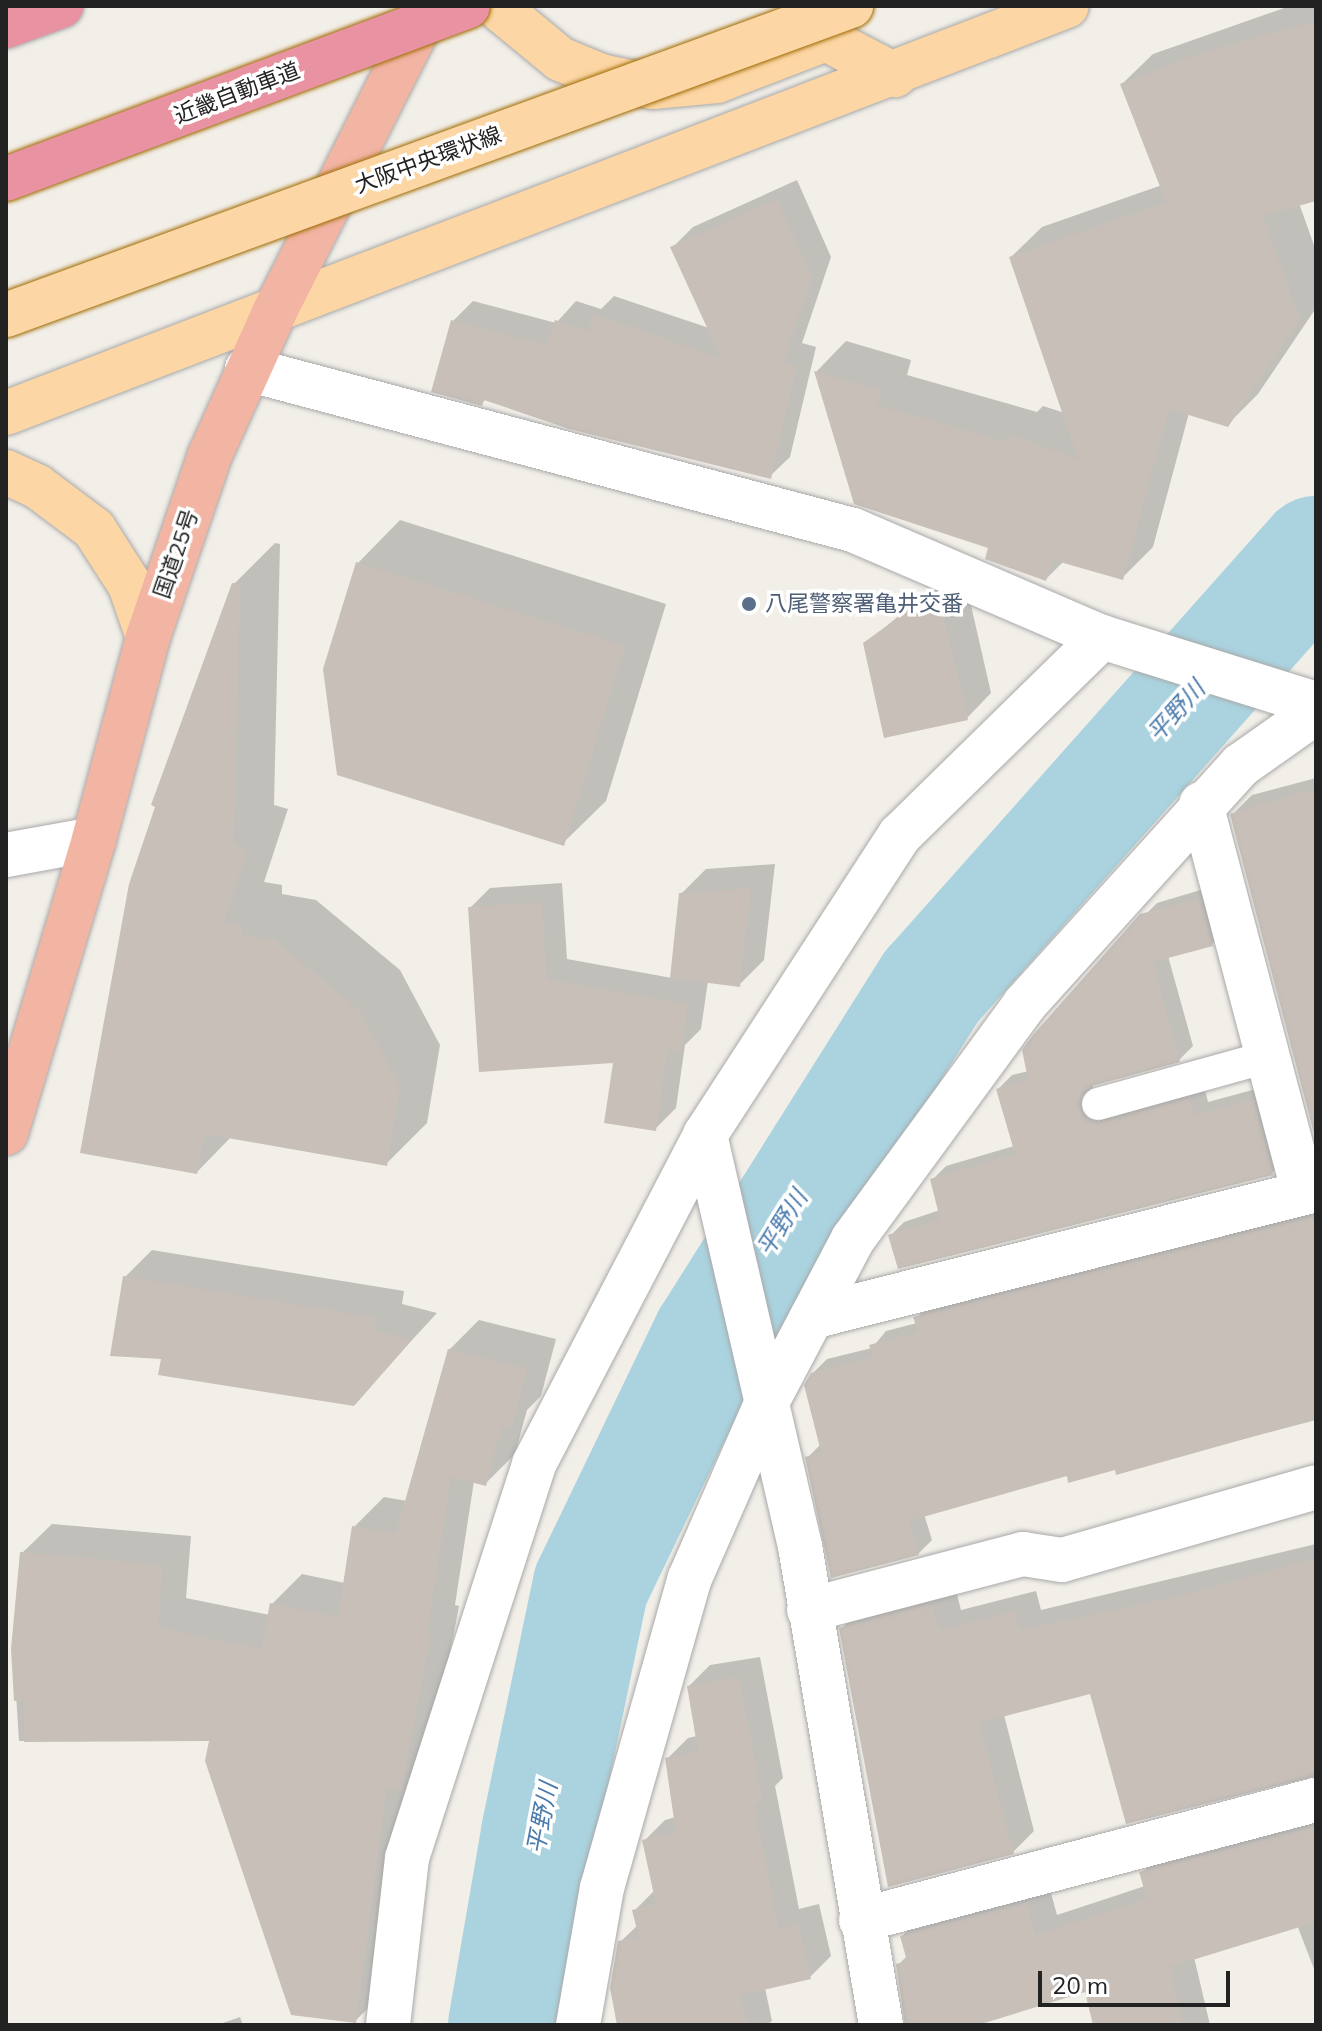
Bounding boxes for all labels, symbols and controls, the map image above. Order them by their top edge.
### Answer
street label: 近畿自動車道 [171,57,303,129]
street label: 大阪中央環状線 [351,121,505,199]
street label: 国道25号 [148,506,204,602]
place label: 八尾警察署亀井交番 [765,591,963,617]
marker: 八尾警察署亀井交番 [740,595,758,613]
water label: 平野川 [1141,675,1211,747]
water label: 平野川 [751,1185,813,1261]
water label: 平野川 [521,1780,563,1856]
scale bar [1042,1955,1234,2005]
text: 20 m [1052,1970,1108,2000]

